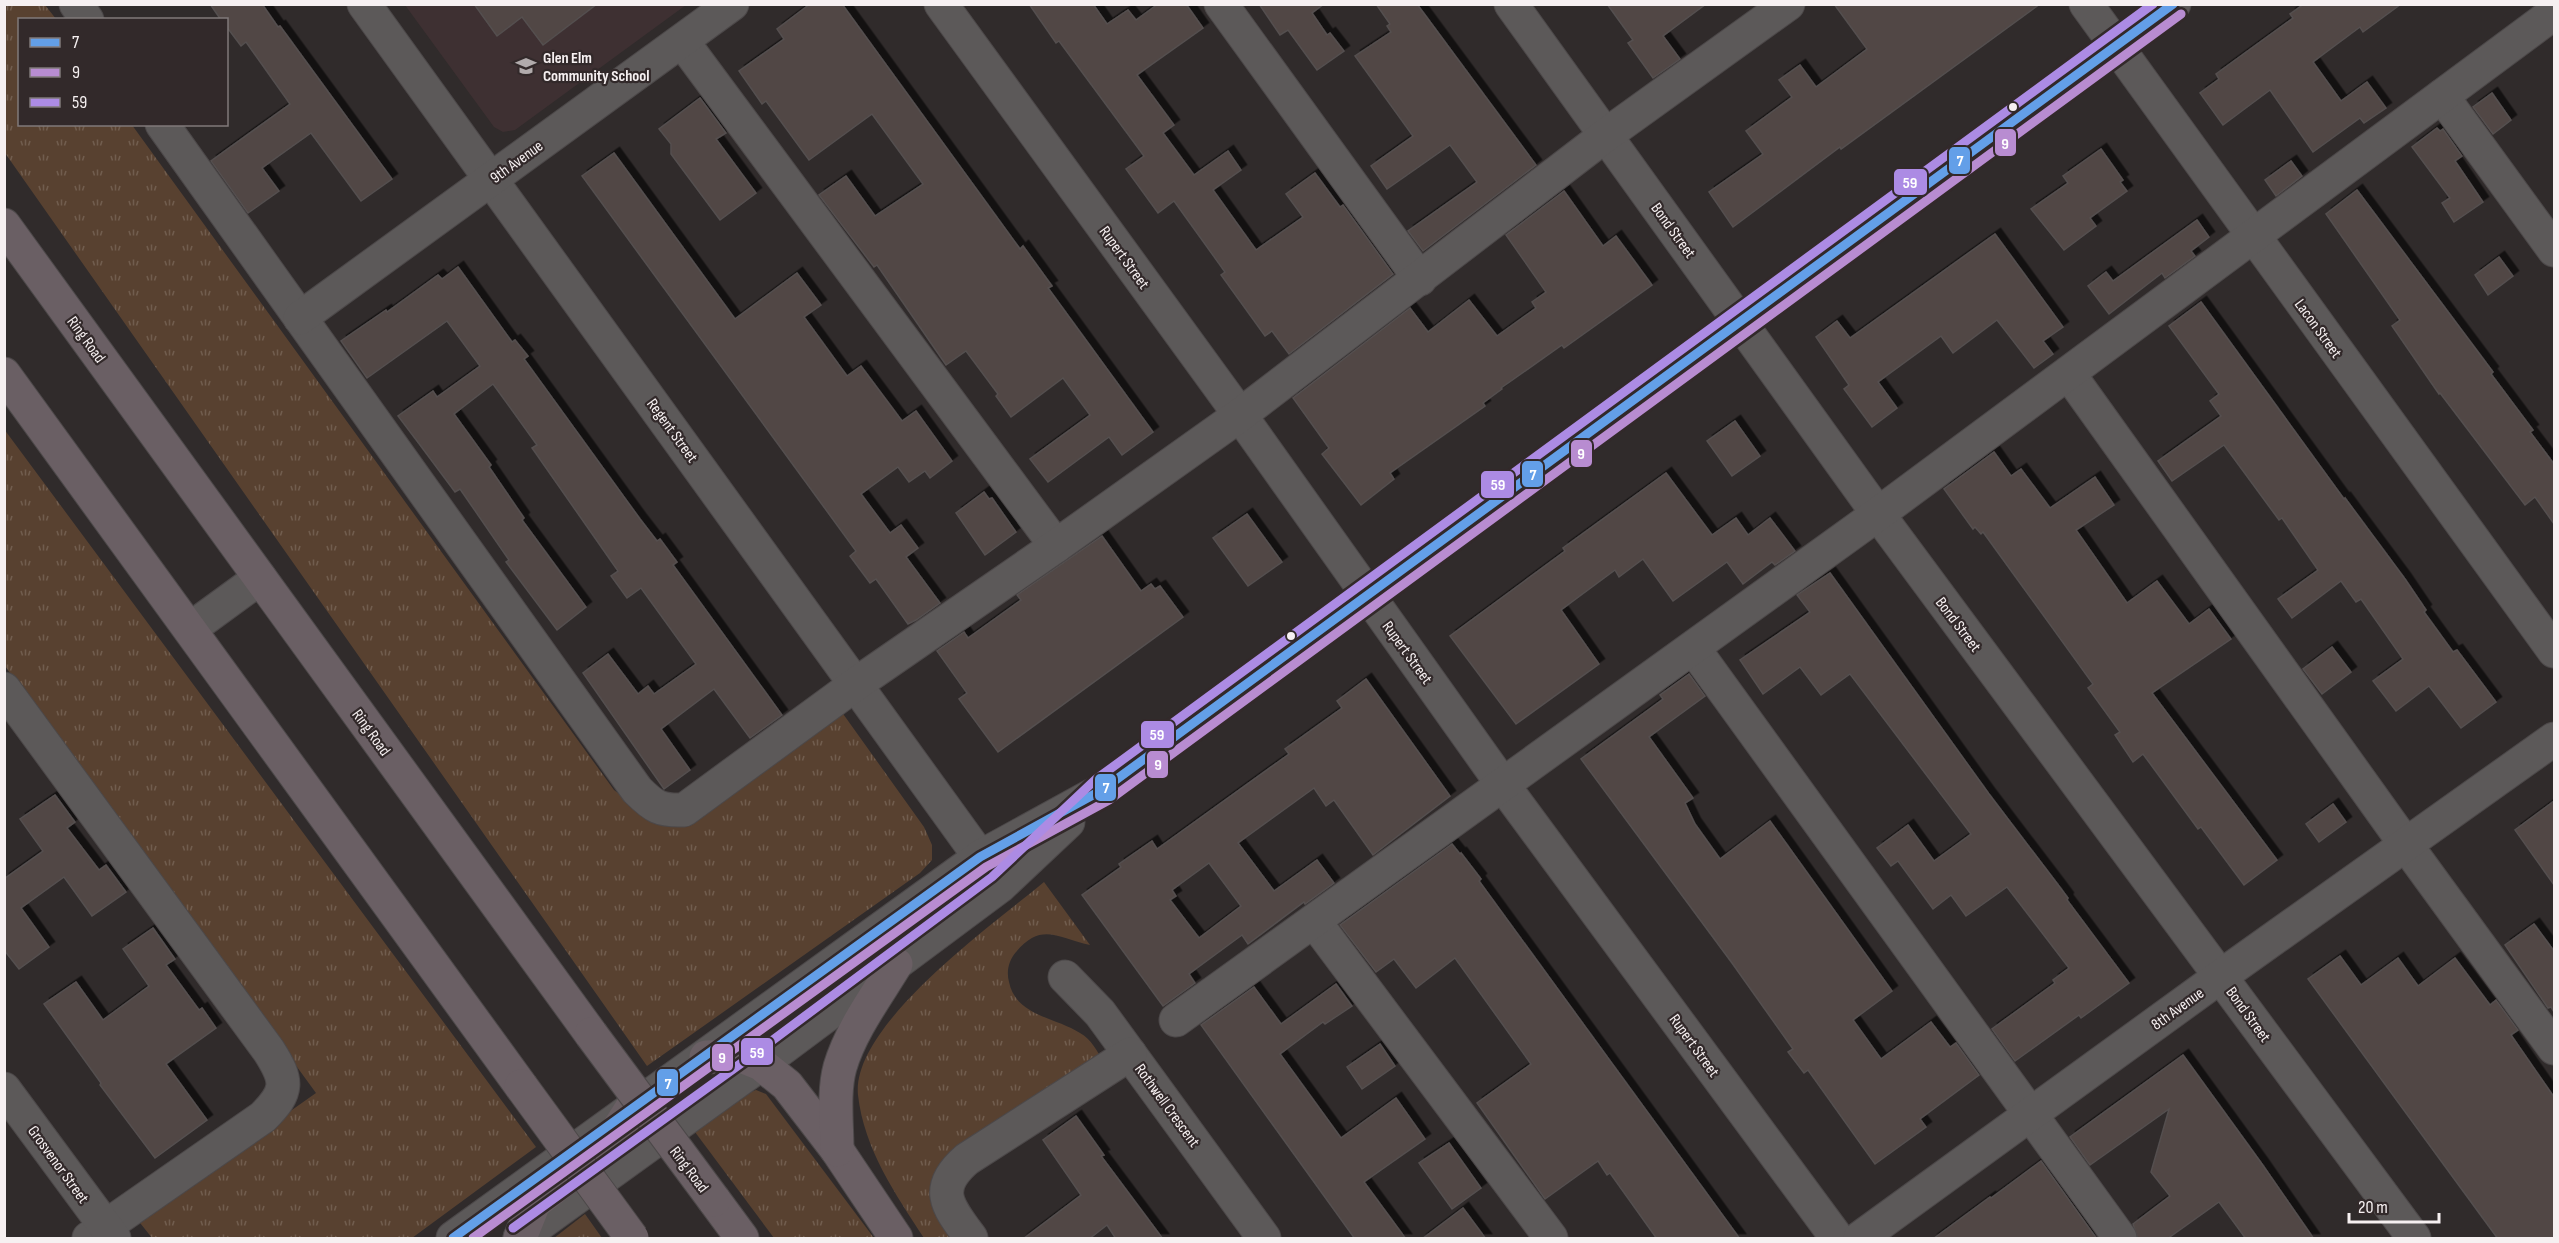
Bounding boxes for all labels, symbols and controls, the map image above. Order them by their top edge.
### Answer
legend [18,18,228,126]
text: 7 [72,32,80,53]
place label: Glen Elm Community School [543,49,650,86]
school or university icon: Glen Elm Community School [514,54,538,78]
text: 9 [72,62,80,83]
text: 59 [72,92,87,113]
unlabelled marker [2007,101,2019,113]
line badge: 9 [1994,128,2017,157]
text: 9 [2001,135,2009,154]
street label: 9th Avenue [487,137,547,188]
line badge: 7 [1948,146,1971,175]
text: 7 [1957,152,1964,171]
line badge: 59 [1893,168,1928,196]
text: 59 [1903,174,1917,193]
street label: Bond Street [1646,200,1699,262]
street label: Rupert Street [1095,223,1153,293]
street label: Lacon Street [2290,296,2346,362]
street label: Ring Road [63,313,109,367]
street label: Regent Street [642,395,701,467]
line badge: 9 [1570,439,1593,468]
text: 9 [1577,445,1585,464]
line badge: 7 [1521,460,1544,488]
text: 7 [1530,466,1537,485]
line badge: 59 [1480,470,1515,499]
text: 59 [1491,476,1505,495]
street label: Bond Street [1931,594,1985,656]
street label: Rupert Street [1378,618,1436,688]
unlabelled marker [1285,630,1297,642]
street label: Ring Road [348,706,394,760]
line badge: 59 [1140,720,1175,749]
text: 59 [1150,726,1164,745]
line badge: 9 [1146,750,1169,779]
text: 9 [1154,756,1162,775]
line badge: 7 [1094,773,1117,802]
text: 7 [1103,779,1110,798]
street label: 8th Avenue [2148,984,2208,1035]
street label: Bond Street [2221,984,2274,1046]
street label: Rupert Street [1665,1011,1723,1081]
line badge: 59 [740,1037,774,1066]
line badge: 9 [711,1043,734,1072]
text: 59 [750,1044,764,1063]
text: 9 [718,1049,726,1068]
street label: Rothwell Crescent [1130,1061,1203,1151]
line badge: 7 [656,1068,679,1097]
text: 7 [665,1075,672,1094]
street label: Grosvenor Street [23,1122,92,1208]
street label: Ring Road [665,1143,712,1197]
scale bar [2349,1186,2439,1224]
text: 20 m [2358,1197,2388,1218]

